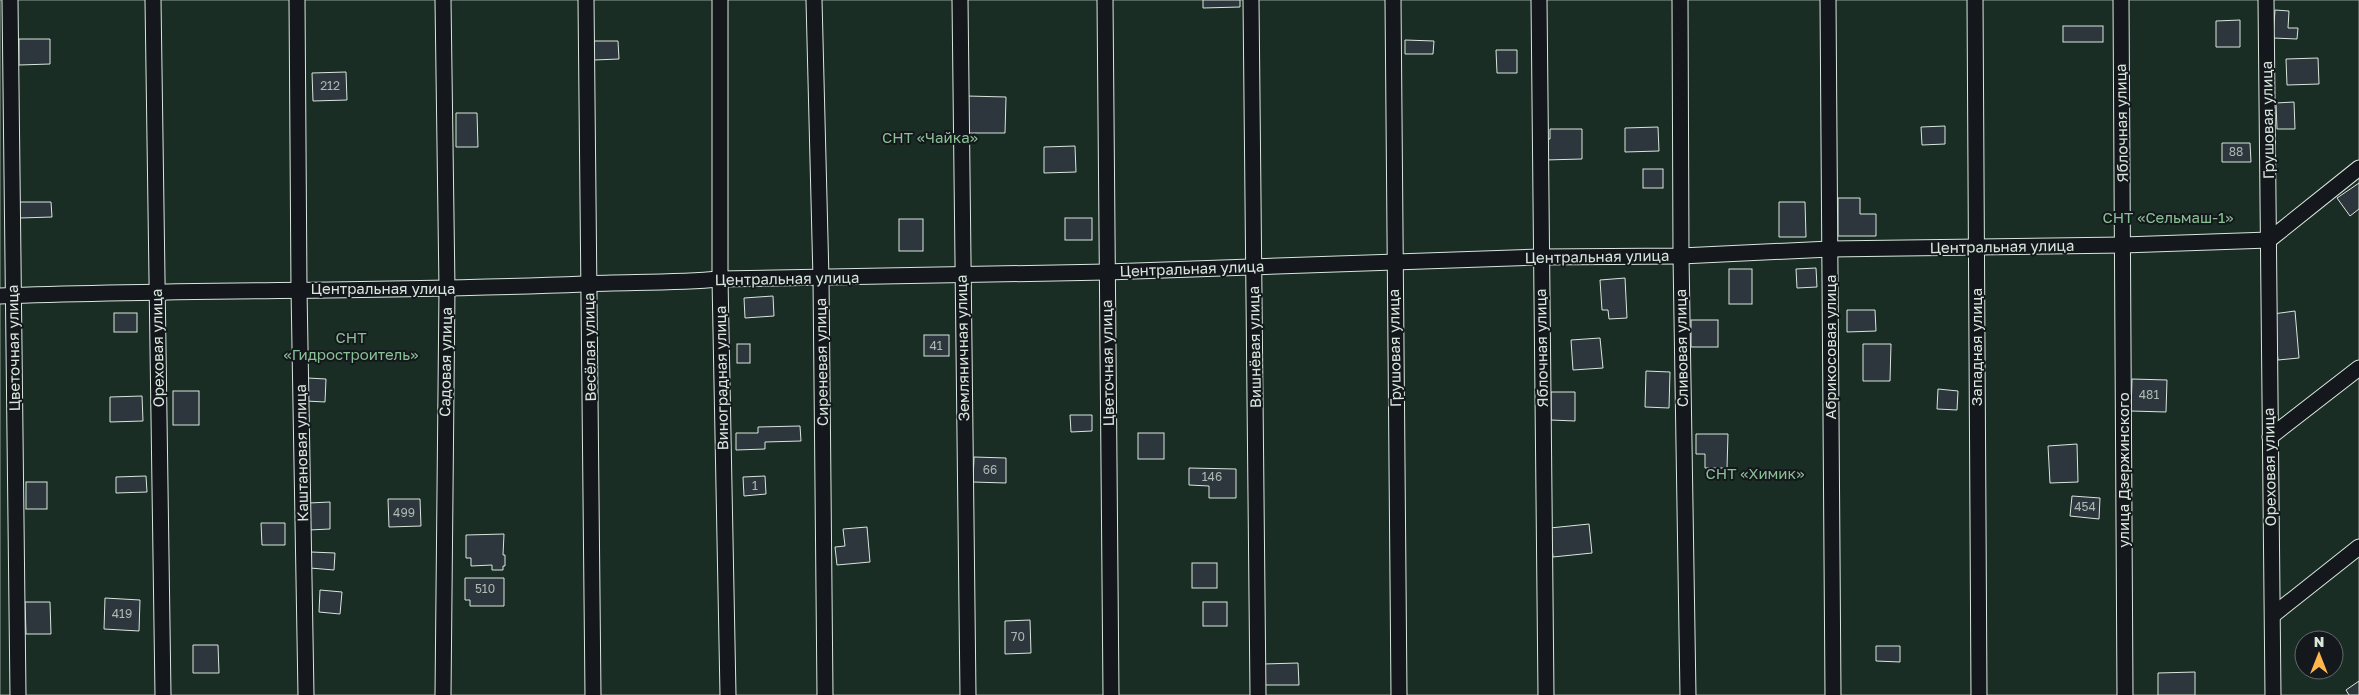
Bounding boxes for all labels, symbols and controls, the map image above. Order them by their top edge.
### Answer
street label: Грушовая улица [2257,61,2277,179]
street label: Яблочная улица [2111,63,2131,183]
house number: 212 [320,78,340,93]
park label: СНТ «Чайка» [882,128,978,146]
house number: 88 [2229,144,2243,159]
park label: СНТ «Сельмаш-1» [2103,208,2233,226]
street label: Центральная улица [1929,236,2075,256]
street label: Центральная улица [1524,246,1670,266]
street label: Центральная улица [1119,256,1265,280]
street label: Центральная улица [714,268,860,288]
street label: Земляничная улица [952,274,972,422]
street label: Абрикосовая улица [1821,275,1839,419]
street label: Центральная улица [311,279,455,297]
street label: Цветочная улица [3,284,23,412]
street label: Вишнёвая улица [1244,286,1264,408]
street label: Ореховая улица [147,288,167,408]
street label: Яблочная улица [1531,288,1551,408]
street label: Западная улица [1967,288,1985,406]
street label: Грушовая улица [1384,289,1404,407]
street label: Сливовая улица [1671,289,1691,407]
street label: Весёлая улица [579,292,599,402]
street label: Сиреневая улица [811,298,831,426]
street label: Цветочная улица [1097,299,1117,427]
street label: Виноградная улица [711,305,731,451]
street label: Садовая улица [435,307,455,417]
park label: СНТ «Гидростроитель» [283,328,419,363]
house number: 41 [929,338,943,353]
street label: Каштановая улица [291,384,311,522]
house number: 481 [2139,387,2159,402]
street label: улица Дзержинского [2114,392,2132,548]
street label: Ореховая улица [2259,407,2279,527]
house number: 66 [983,462,997,477]
park label: СНТ «Химик» [1706,464,1804,482]
house number: 146 [1202,469,1222,484]
house number: 1 [752,478,758,493]
house number: 454 [2074,499,2096,514]
house number: 499 [393,505,415,520]
house number: 510 [475,581,495,596]
house number: 419 [112,606,132,621]
house number: 70 [1011,629,1025,644]
north arrow [2294,630,2344,680]
text: N [2314,633,2324,650]

